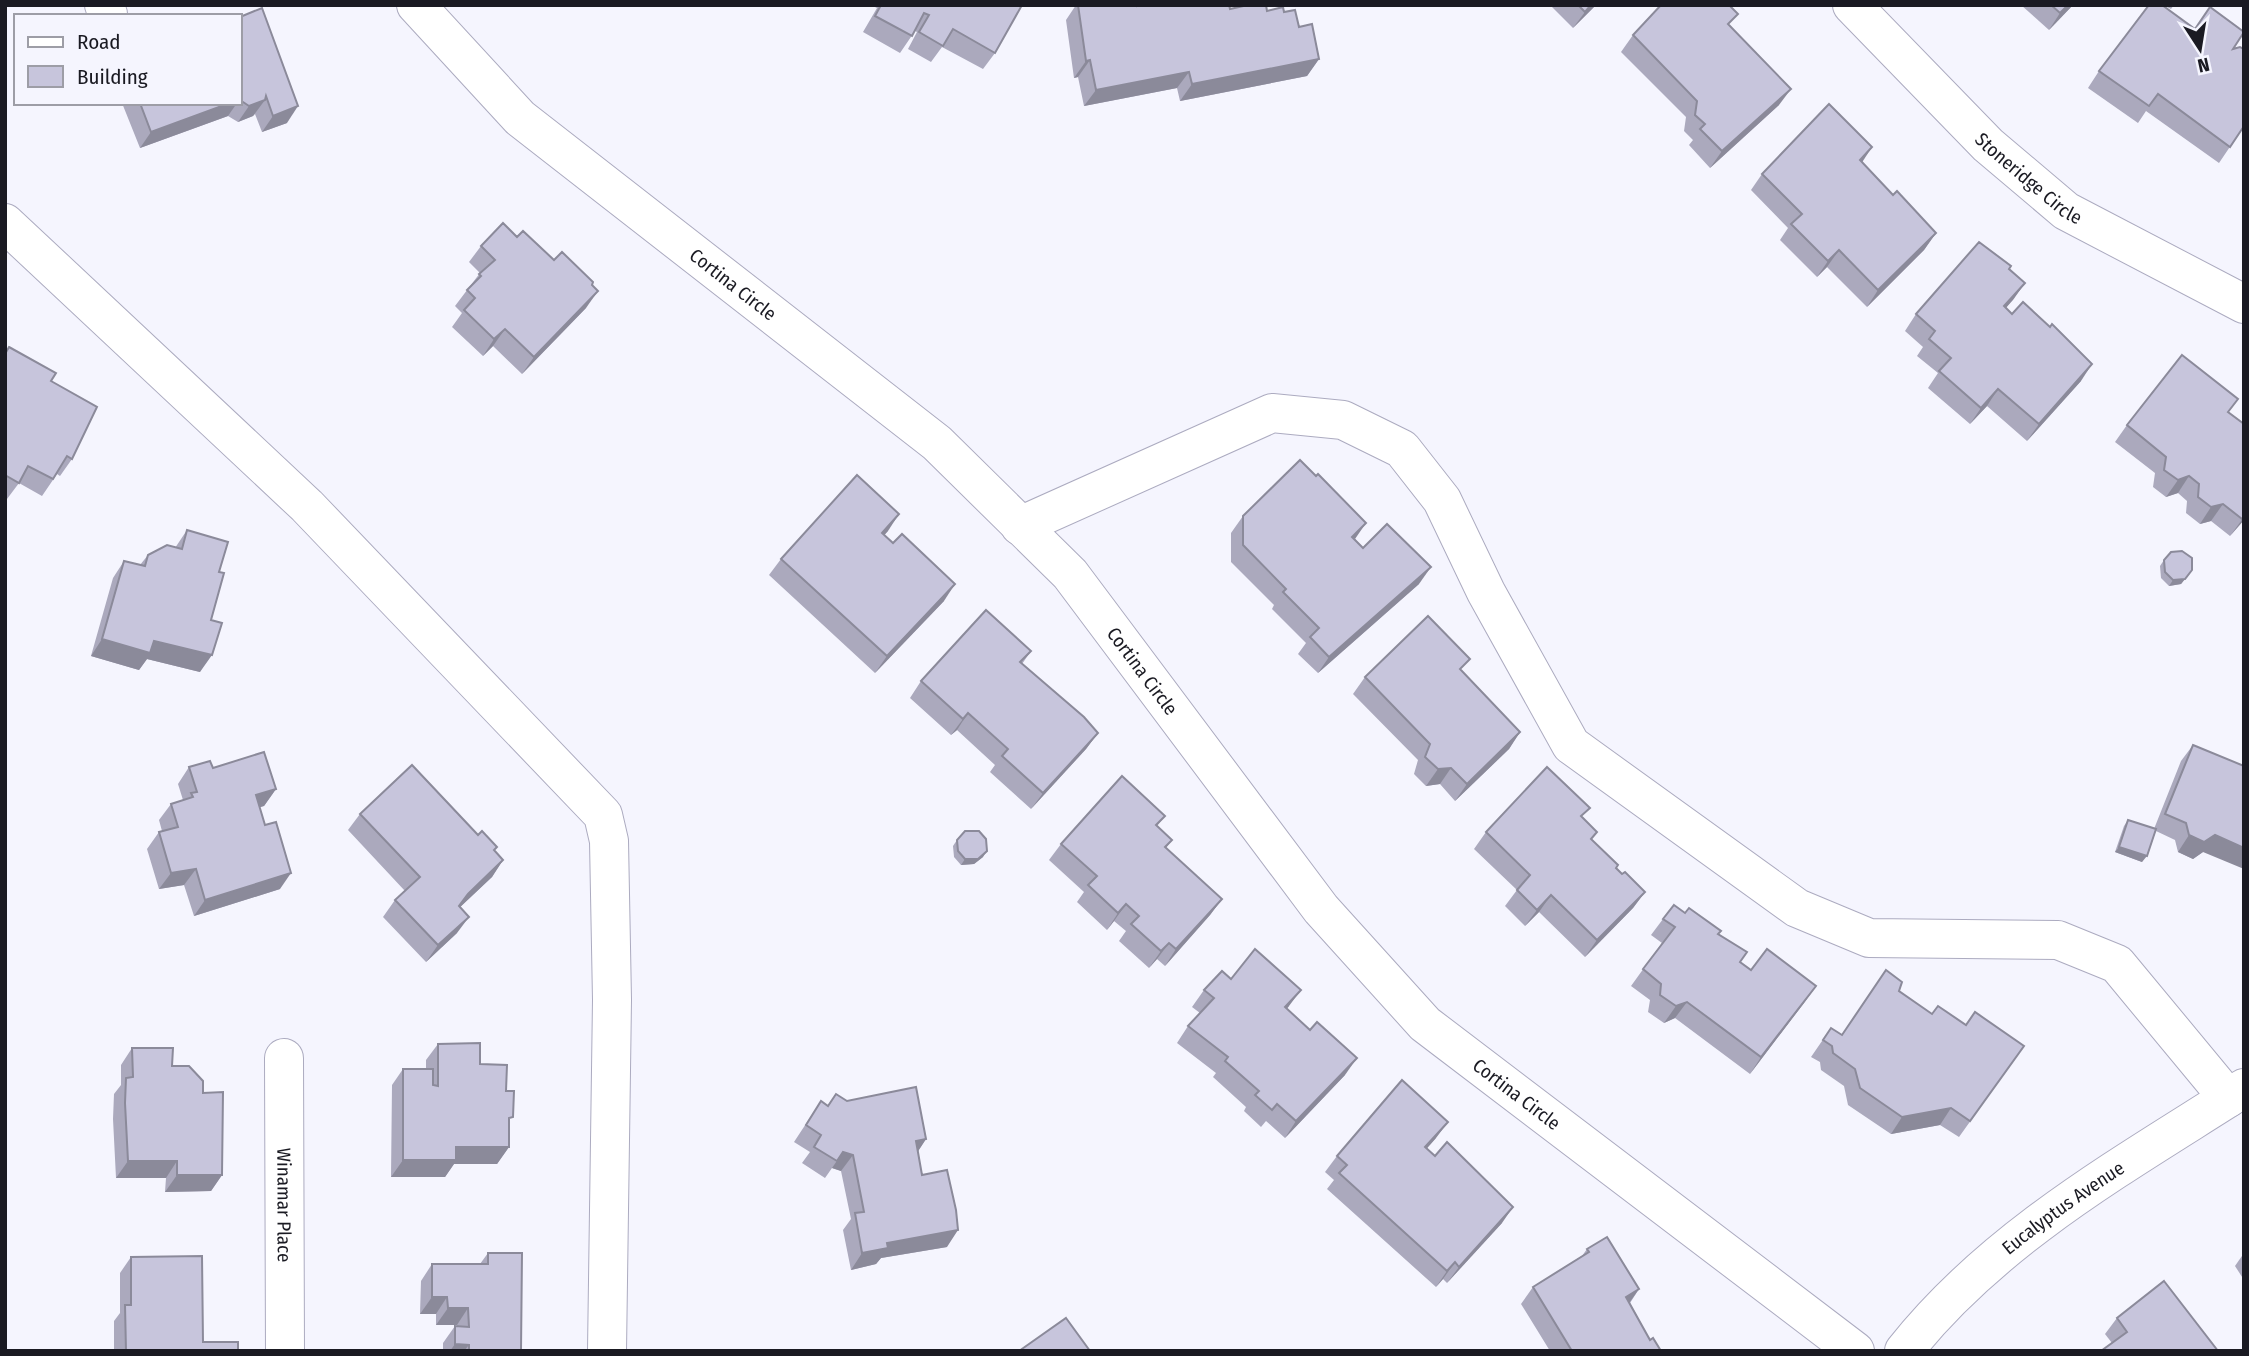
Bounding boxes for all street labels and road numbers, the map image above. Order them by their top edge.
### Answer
street label: Stoneridge Circle [1970,128,2086,229]
street label: Cortina Circle [685,244,781,326]
street label: Cortina Circle [1102,623,1182,720]
street label: Cortina Circle [1468,1054,1565,1135]
street label: Winamar Place [272,1148,296,1262]
street label: Eucalyptus Avenue [1997,1156,2128,1259]

